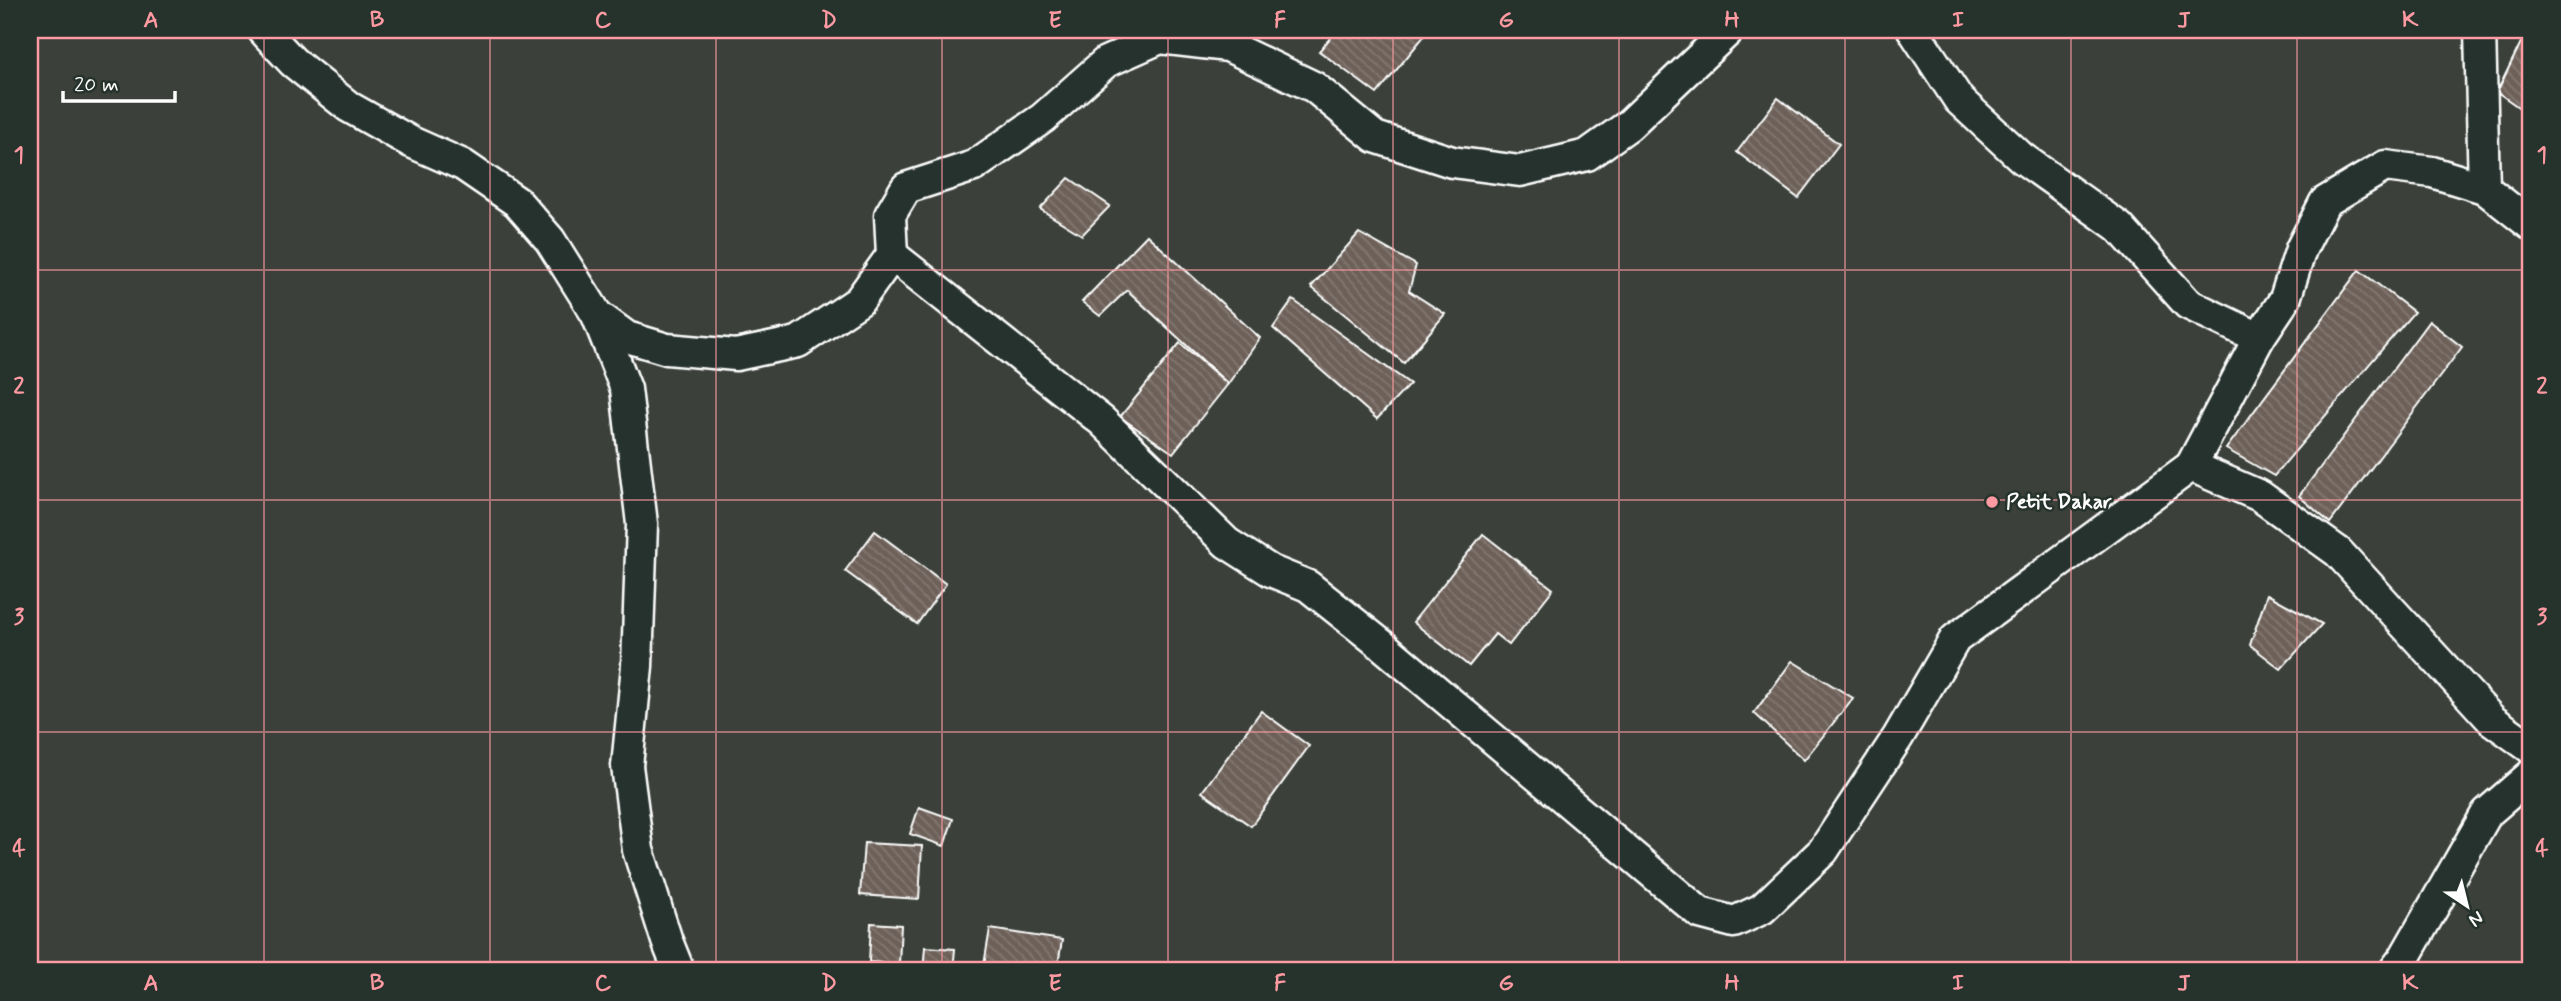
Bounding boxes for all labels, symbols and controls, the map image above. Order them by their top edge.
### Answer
text: A [143,6,159,36]
text: B [370,6,385,36]
text: C [595,6,612,36]
text: D [821,6,837,36]
text: E [1048,6,1062,36]
text: F [1274,6,1286,36]
text: G [1498,6,1514,36]
text: H [1724,6,1740,36]
text: I [1952,6,1964,36]
text: J [2177,6,2191,36]
text: K [2402,6,2419,36]
scale bar [63,60,175,104]
text: 20 m [74,71,119,99]
text: 1 [14,141,24,171]
text: 1 [2537,141,2547,171]
text: 2 [13,372,25,402]
text: 2 [2536,372,2548,402]
place label: Petit Dakar [2006,488,2112,516]
marker: Petit Dakar [1984,494,2000,510]
text: 3 [14,603,25,633]
text: 3 [2537,603,2548,633]
text: 4 [12,834,26,864]
text: 4 [2535,834,2549,864]
north arrow [2432,872,2502,942]
text: N [2464,905,2488,933]
text: A [143,969,159,999]
text: B [370,969,385,999]
text: C [595,969,612,999]
text: D [821,969,837,999]
text: E [1048,969,1062,999]
text: F [1274,969,1286,999]
text: G [1498,969,1514,999]
text: H [1724,969,1740,999]
text: I [1952,969,1964,999]
text: J [2177,969,2191,999]
text: K [2402,969,2419,999]

